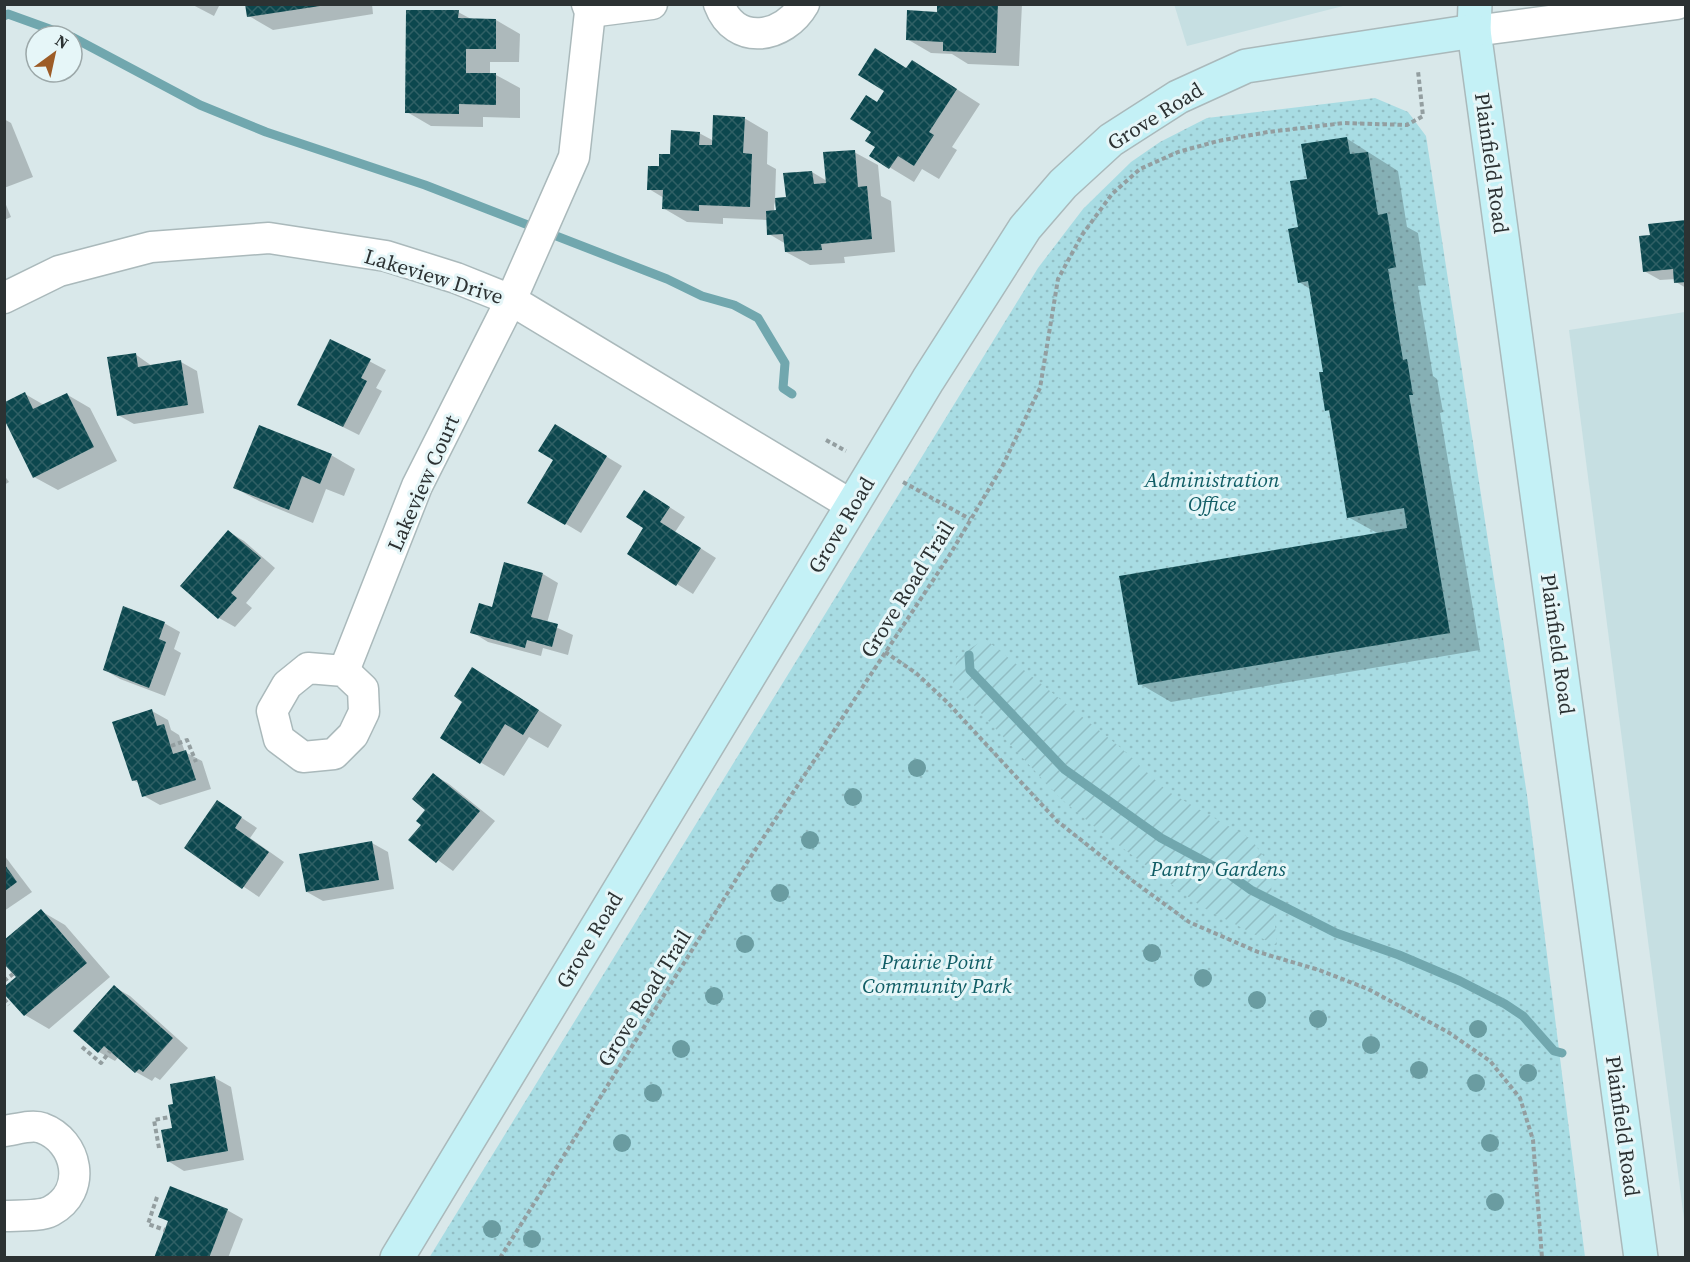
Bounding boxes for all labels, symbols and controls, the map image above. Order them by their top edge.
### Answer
north arrow [24,24,84,84]
text: N [51,29,73,54]
street label: Grove Road [1102,75,1209,157]
street label: Plainfield Road [1468,91,1516,235]
street label: Lakeview Drive [361,241,507,311]
street label: Lakeview Court [380,410,466,556]
park label: Administration Office [1143,465,1280,518]
street label: Grove Road [801,471,881,579]
street label: Grove Road Trail [853,515,961,663]
street label: Plainfield Road [1534,572,1582,716]
park label: Pantry Gardens [1149,854,1286,883]
street label: Grove Road [549,886,629,994]
street label: Grove Road Trail [590,924,698,1072]
park label: Prairie Point Community Park [862,947,1012,1000]
street label: Plainfield Road [1599,1054,1647,1198]

